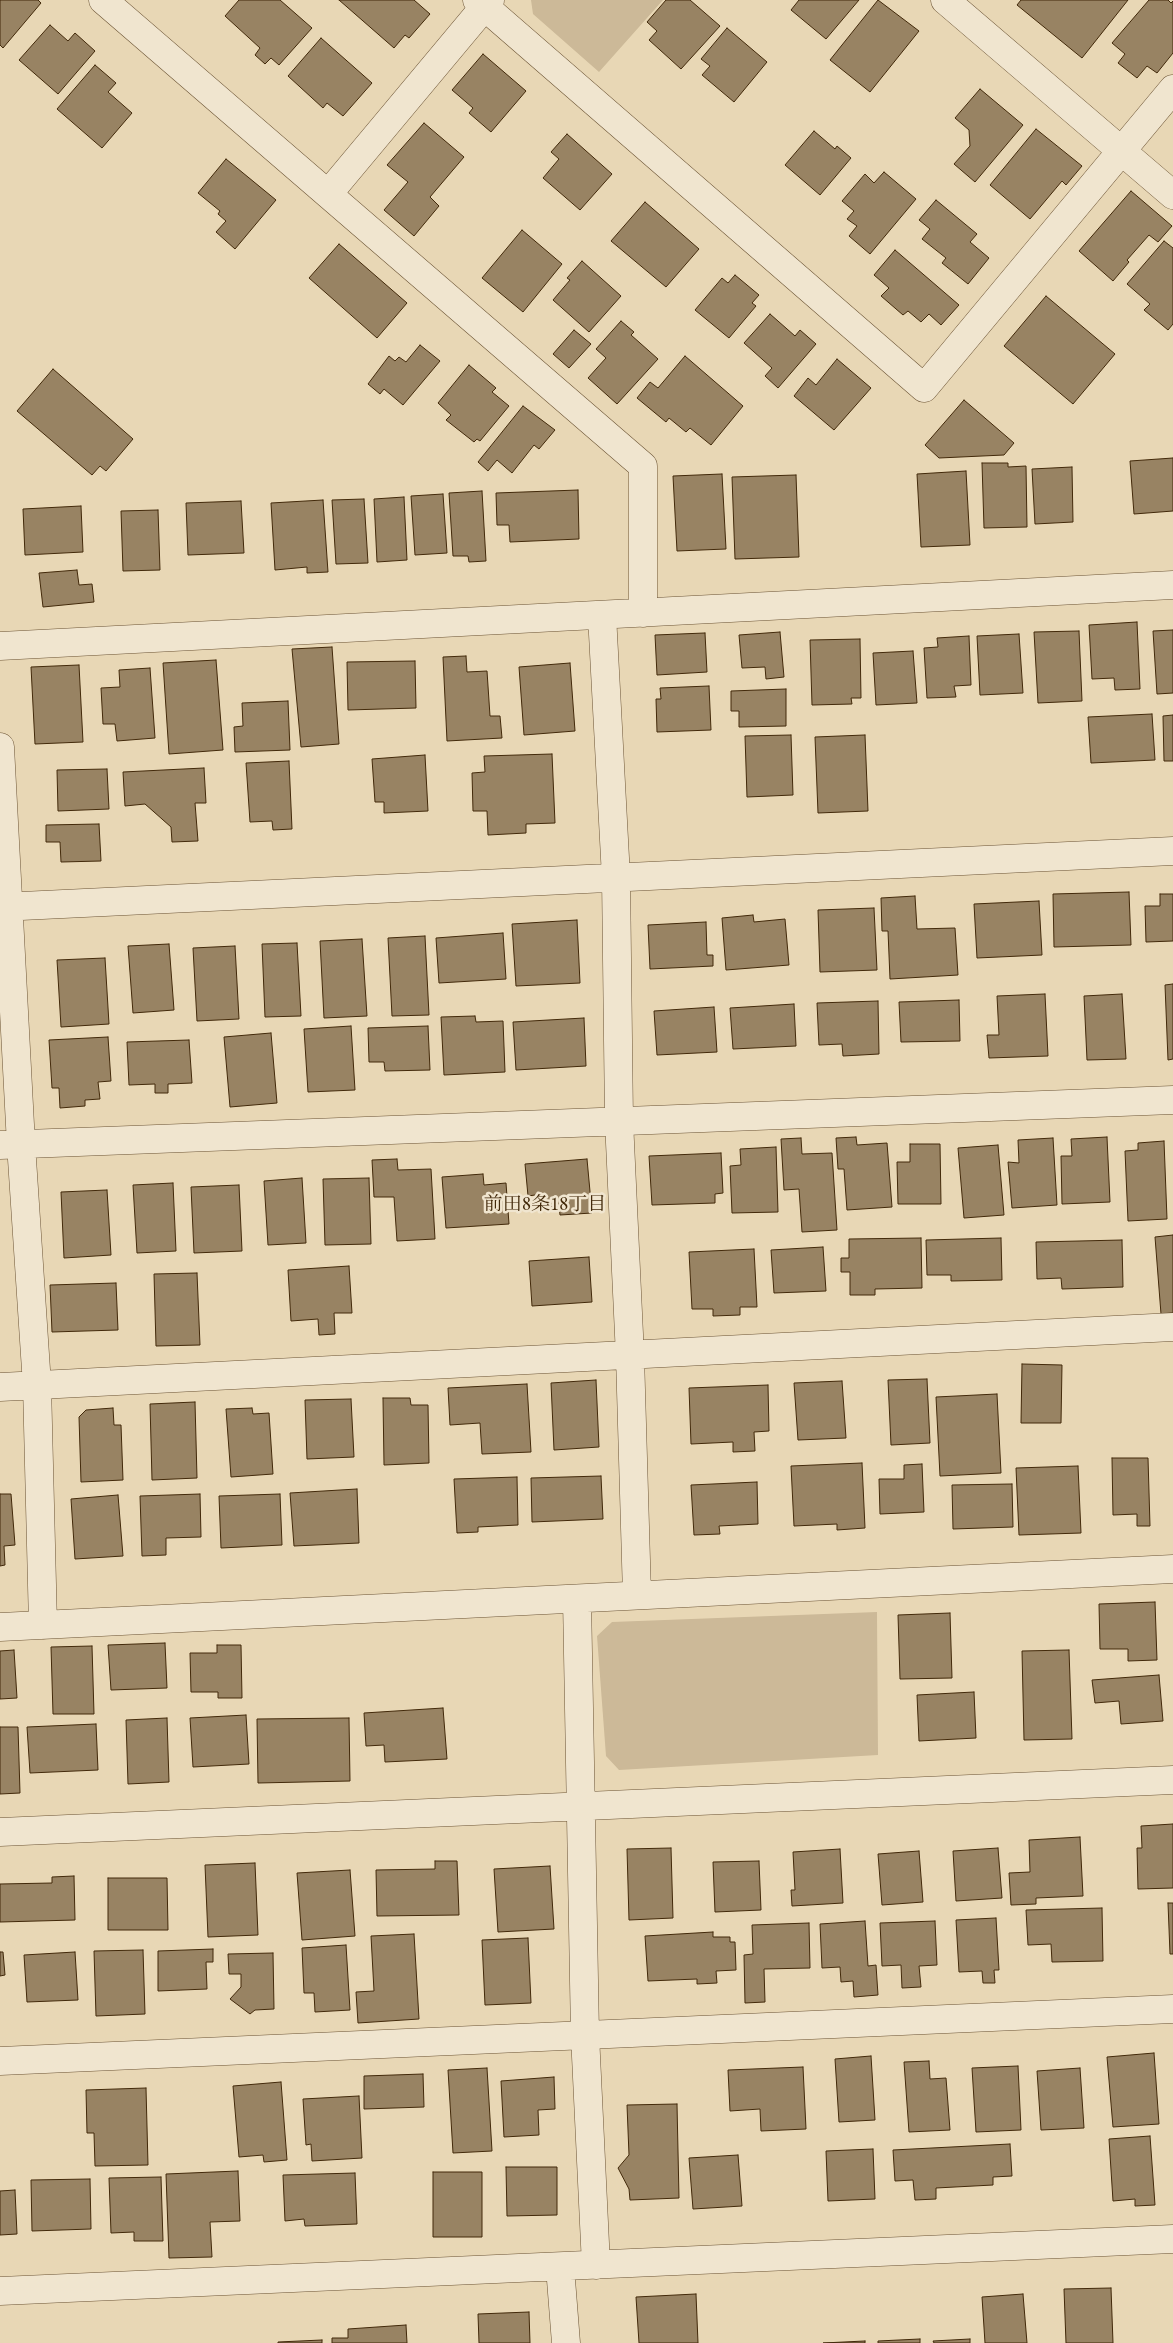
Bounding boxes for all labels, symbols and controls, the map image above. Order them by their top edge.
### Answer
district label: 前田8条18丁目 [484,1194,606,1216]

